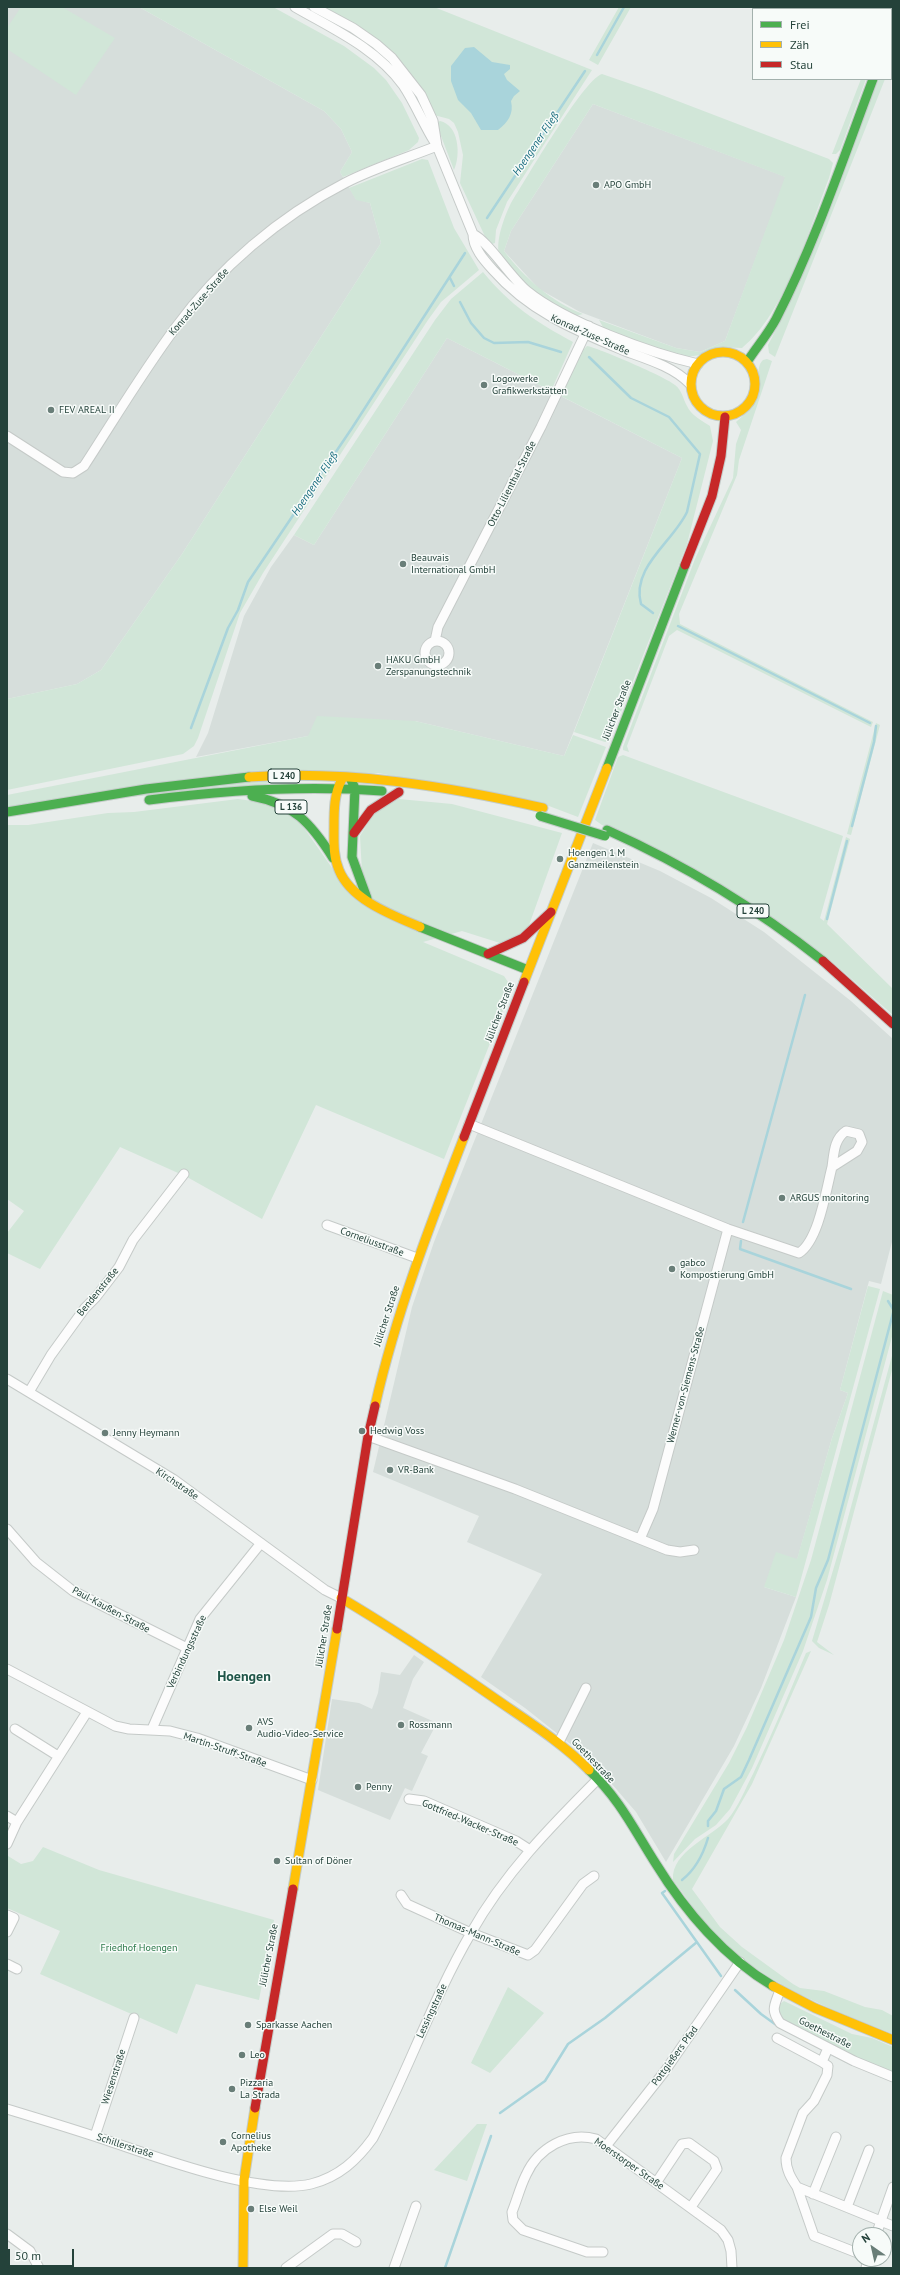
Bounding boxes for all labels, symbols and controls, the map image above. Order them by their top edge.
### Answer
legend [752,8,892,80]
text: Frei [790,17,810,32]
text: Zäh [790,37,809,52]
text: Stau [790,57,813,72]
water label: Hoengener Fließ [510,110,562,178]
place label: APO GmbH [604,179,651,191]
marker: APO GmbH [591,180,601,190]
street label: Konrad-Zuse-Straße [167,266,231,338]
street label: Konrad-Zuse-Straße [549,312,631,358]
place label: Logowerke Grafikwerkstätten [492,373,567,396]
marker: Logowerke Grafikwerkstätten [479,380,489,390]
place label: FEV AREAL II [59,404,115,416]
marker: FEV AREAL II [46,405,56,415]
street label: Otto-Lilienthal-Straße [485,439,539,529]
water label: Hoengener Fließ [289,450,341,518]
place label: Beauvais International GmbH [411,552,495,576]
marker: Beauvais International GmbH [398,559,408,569]
place label: HAKU GmbH Zerspanungstechnik [386,654,471,678]
marker: HAKU GmbH Zerspanungstechnik [373,661,383,671]
street label: Jülicher Straße [600,678,634,742]
road number: L 240 [268,769,300,783]
road number: L 136 [275,800,307,814]
place label: Hoengen 1 M Ganzmeilenstein [568,847,639,870]
marker: Hoengen 1 M Ganzmeilenstein [555,854,565,864]
road number: L 240 [737,904,769,918]
street label: Jülicher Straße [483,980,517,1044]
place label: ARGUS monitoring [790,1192,869,1204]
marker: ARGUS monitoring [777,1193,787,1203]
street label: Corneliusstraße [339,1225,405,1259]
place label: gabco Kompostierung GmbH [680,1257,774,1280]
marker: gabco Kompostierung GmbH [667,1264,677,1274]
street label: Bendenstraße [75,1265,121,1319]
street label: Jülicher Straße [372,1284,402,1348]
street label: Werner-von-Siemens-Straße [665,1325,707,1445]
place label: Hedwig Voss [370,1425,424,1437]
marker: Hedwig Voss [357,1426,367,1436]
place label: Jenny Heymann [113,1427,180,1439]
marker: Jenny Heymann [100,1428,110,1438]
place label: VR-Bank [398,1464,434,1476]
street label: Kirchstraße [153,1465,201,1503]
marker: VR-Bank [385,1465,395,1475]
street label: Paul-Kaußen-Straße [70,1584,152,1636]
street label: Jülicher Straße [313,1604,335,1668]
street label: Verbindungsstraße [165,1613,209,1691]
district label: Hoengen [217,1669,271,1685]
place label: AVS Audio-Video-Service [257,1716,343,1740]
place label: Rossmann [409,1719,452,1731]
marker: Rossmann [396,1720,406,1730]
marker: AVS Audio-Video-Service [244,1723,254,1733]
street label: Martin-Struff-Straße [182,1730,268,1770]
street label: Goethestraße [569,1736,617,1786]
place label: Penny [366,1781,392,1793]
marker: Penny [353,1782,363,1792]
street label: Gottfried-Wacker-Straße [420,1797,520,1849]
place label: Sultan of Döner [285,1855,352,1867]
marker: Sultan of Döner [272,1856,282,1866]
street label: Thomas-Mann-Straße [432,1911,522,1959]
street label: Jülicher Straße [257,1923,281,1987]
park label: Friedhof Hoengen [101,1942,177,1954]
street label: Lessingstraße [414,1982,450,2040]
street label: Goethestraße [797,2015,853,2051]
place label: Sparkasse Aachen [256,2019,332,2031]
marker: Sparkasse Aachen [243,2020,253,2030]
street label: Pottgießers Pfad [649,2024,701,2088]
street label: Wiesenstraße [99,2048,129,2106]
place label: Leo [250,2049,265,2061]
marker: Leo [237,2050,247,2060]
place label: Pizzaria La Strada [240,2077,280,2100]
marker: Pizzaria La Strada [227,2084,237,2094]
place label: Cornelius Apotheke [231,2130,271,2154]
street label: Schillerstraße [95,2131,155,2161]
street label: Moerstorper Straße [592,2135,666,2193]
marker: Cornelius Apotheke [218,2137,228,2147]
place label: Else Weil [259,2203,298,2215]
marker: Else Weil [246,2204,256,2214]
north arrow [852,2227,892,2267]
text: N [859,2230,873,2246]
scale bar [10,2241,76,2267]
text: 50 m [15,2248,41,2263]

